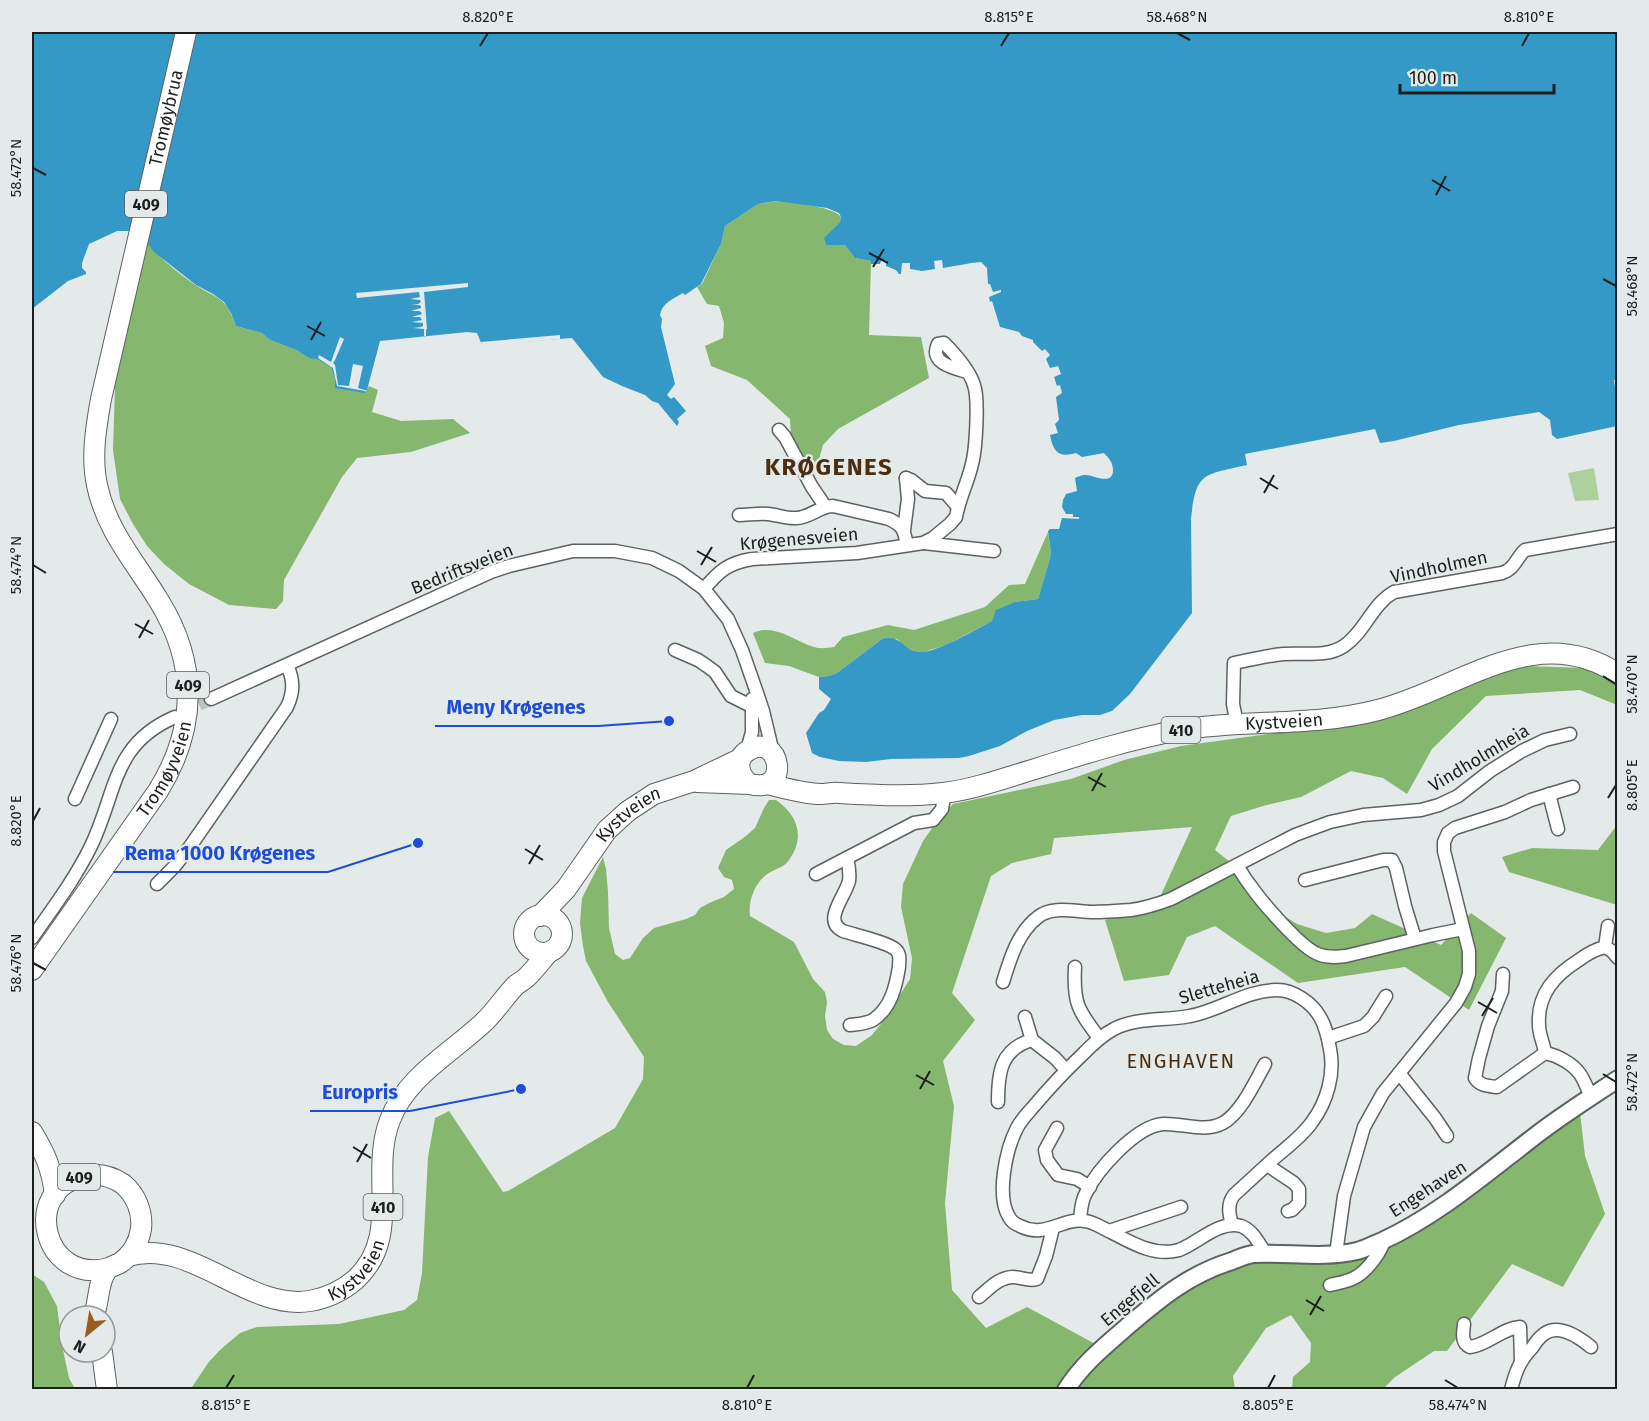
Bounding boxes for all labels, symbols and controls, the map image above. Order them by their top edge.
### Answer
text: 8.820°E [462,8,514,26]
text: 8.815°E [984,8,1034,26]
text: 58.468°N [1146,8,1208,26]
text: 8.810°E [1504,8,1554,26]
scale bar [1400,57,1554,95]
street label: Tromøybrua [144,67,188,168]
text: 100 m [1409,67,1457,89]
text: 58.472°N [7,139,25,197]
road number: 409 [125,191,167,217]
text: 58.468°N [1623,255,1641,317]
district label: KRØGENES [765,453,893,481]
street label: Krøgenesveien [739,523,859,555]
text: 58.474°N [7,536,25,594]
street label: Bedriftsveien [408,539,516,599]
street label: Vindholmen [1389,546,1489,588]
text: 58.470°N [1623,654,1641,714]
road number: 409 [167,672,209,698]
callout: Meny Krøgenes [435,688,598,726]
text: Meny Krøgenes [447,695,586,719]
street label: Kystveien [1244,708,1324,735]
road number: 410 [1162,717,1200,743]
street label: Tromøyveien [132,719,196,821]
street label: Vindholmheia [1425,719,1533,797]
text: 8.805°E [1623,759,1641,811]
street label: Kystveien [591,782,663,846]
text: 8.820°E [7,795,25,847]
callout: Rema 1000 Krøgenes [113,834,328,872]
text: Rema 1000 Krøgenes [125,841,316,865]
text: 58.476°N [7,934,25,992]
street label: Sletteheia [1176,965,1262,1009]
district label: ENGHAVEN [1126,1049,1236,1073]
text: 58.472°N [1623,1053,1641,1111]
callout: Europris [310,1073,410,1111]
text: Europris [322,1080,398,1104]
street label: Engehaven [1385,1156,1471,1222]
road number: 409 [58,1164,100,1190]
road number: 410 [364,1194,403,1220]
street label: Kystveien [324,1237,390,1306]
street label: Engefjell [1096,1269,1164,1331]
north arrow [57,1304,117,1364]
text: N [70,1336,89,1357]
text: 8.815°E [201,1396,251,1414]
text: 8.810°E [722,1396,772,1414]
text: 8.805°E [1242,1396,1294,1414]
text: 58.474°N [1429,1396,1487,1414]

